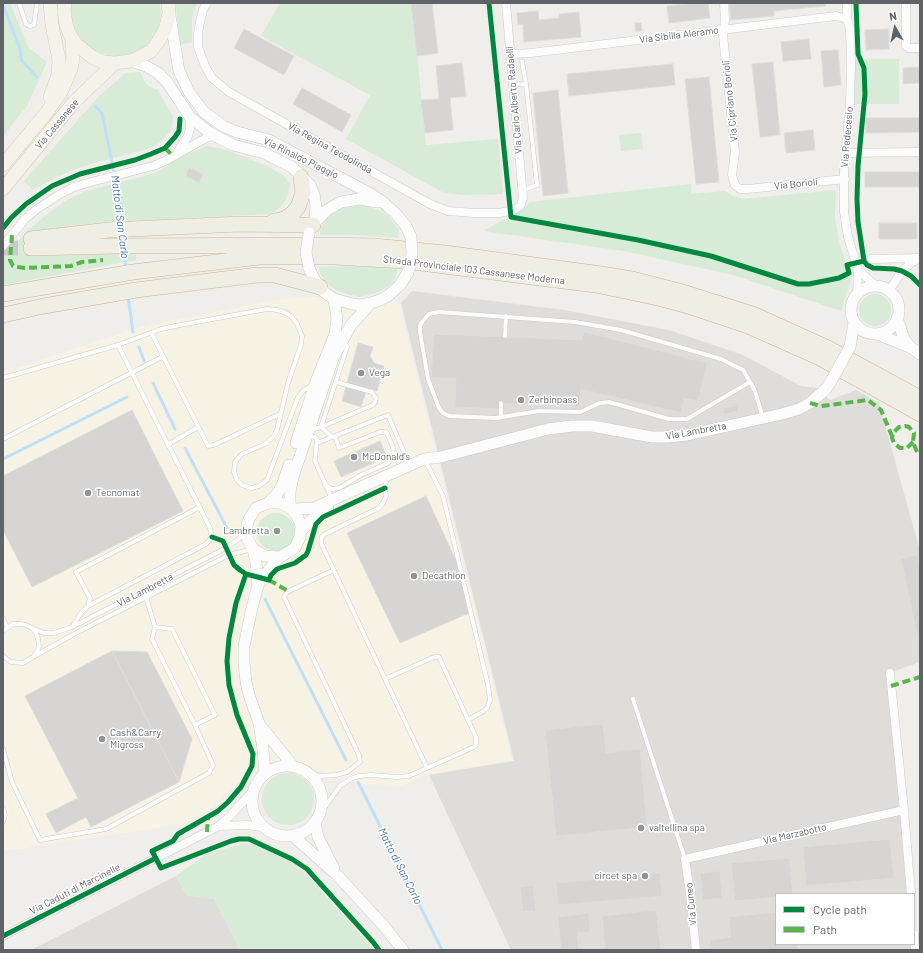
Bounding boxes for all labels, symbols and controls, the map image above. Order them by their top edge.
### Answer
north arrow [875,8,915,48]
text: N [888,9,898,23]
street label: Via Sibilla Aleramo [639,24,719,46]
street label: Via Carlo Alberto Radaelli [503,46,525,154]
street label: Via Cipriano Borioli [720,60,740,142]
street label: Via Cassanese [32,96,82,152]
street label: Via Redecesio [838,106,856,168]
street label: Via Regina Teodolinda [286,120,374,176]
street label: Via Rinaldo Piaggio [261,135,341,181]
water label: Matto di San Carlo [108,175,132,259]
street label: Via Borioli [774,176,818,192]
street label: Strada Provinciale 103 Cassanese Moderna [383,253,565,287]
place label: Vega [369,367,390,379]
marker: Vega [356,368,366,378]
place label: Zerbinpass [529,394,577,406]
marker: Zerbinpass [516,395,526,405]
street label: Via Lambretta [665,420,727,442]
place label: McDonald's [362,451,410,463]
marker: McDonald's [349,452,359,462]
place label: Tecnomat [96,487,139,499]
marker: Tecnomat [83,488,93,498]
place label: Lambretta [223,525,269,537]
marker: Lambretta [272,526,282,536]
place label: Decathlon [422,570,466,582]
street label: Via Lambretta [115,571,175,609]
marker: Decathlon [409,571,419,581]
place label: Cash&Carry Migross [110,727,161,750]
marker: Cash&Carry Migross [97,734,107,744]
street label: Via Marzabotto [762,821,828,847]
place label: valtellina spa [649,822,705,834]
marker: valtellina spa [636,823,646,833]
water label: Matto di San Carlo [375,826,425,906]
street label: Via Caduti di Marcinelle [28,861,122,917]
place label: circet spa [594,870,637,882]
marker: circet spa [640,871,650,881]
street label: Via Cuneo [683,882,699,926]
legend [775,893,915,945]
text: Cycle path [813,902,867,916]
text: Path [813,922,837,936]

